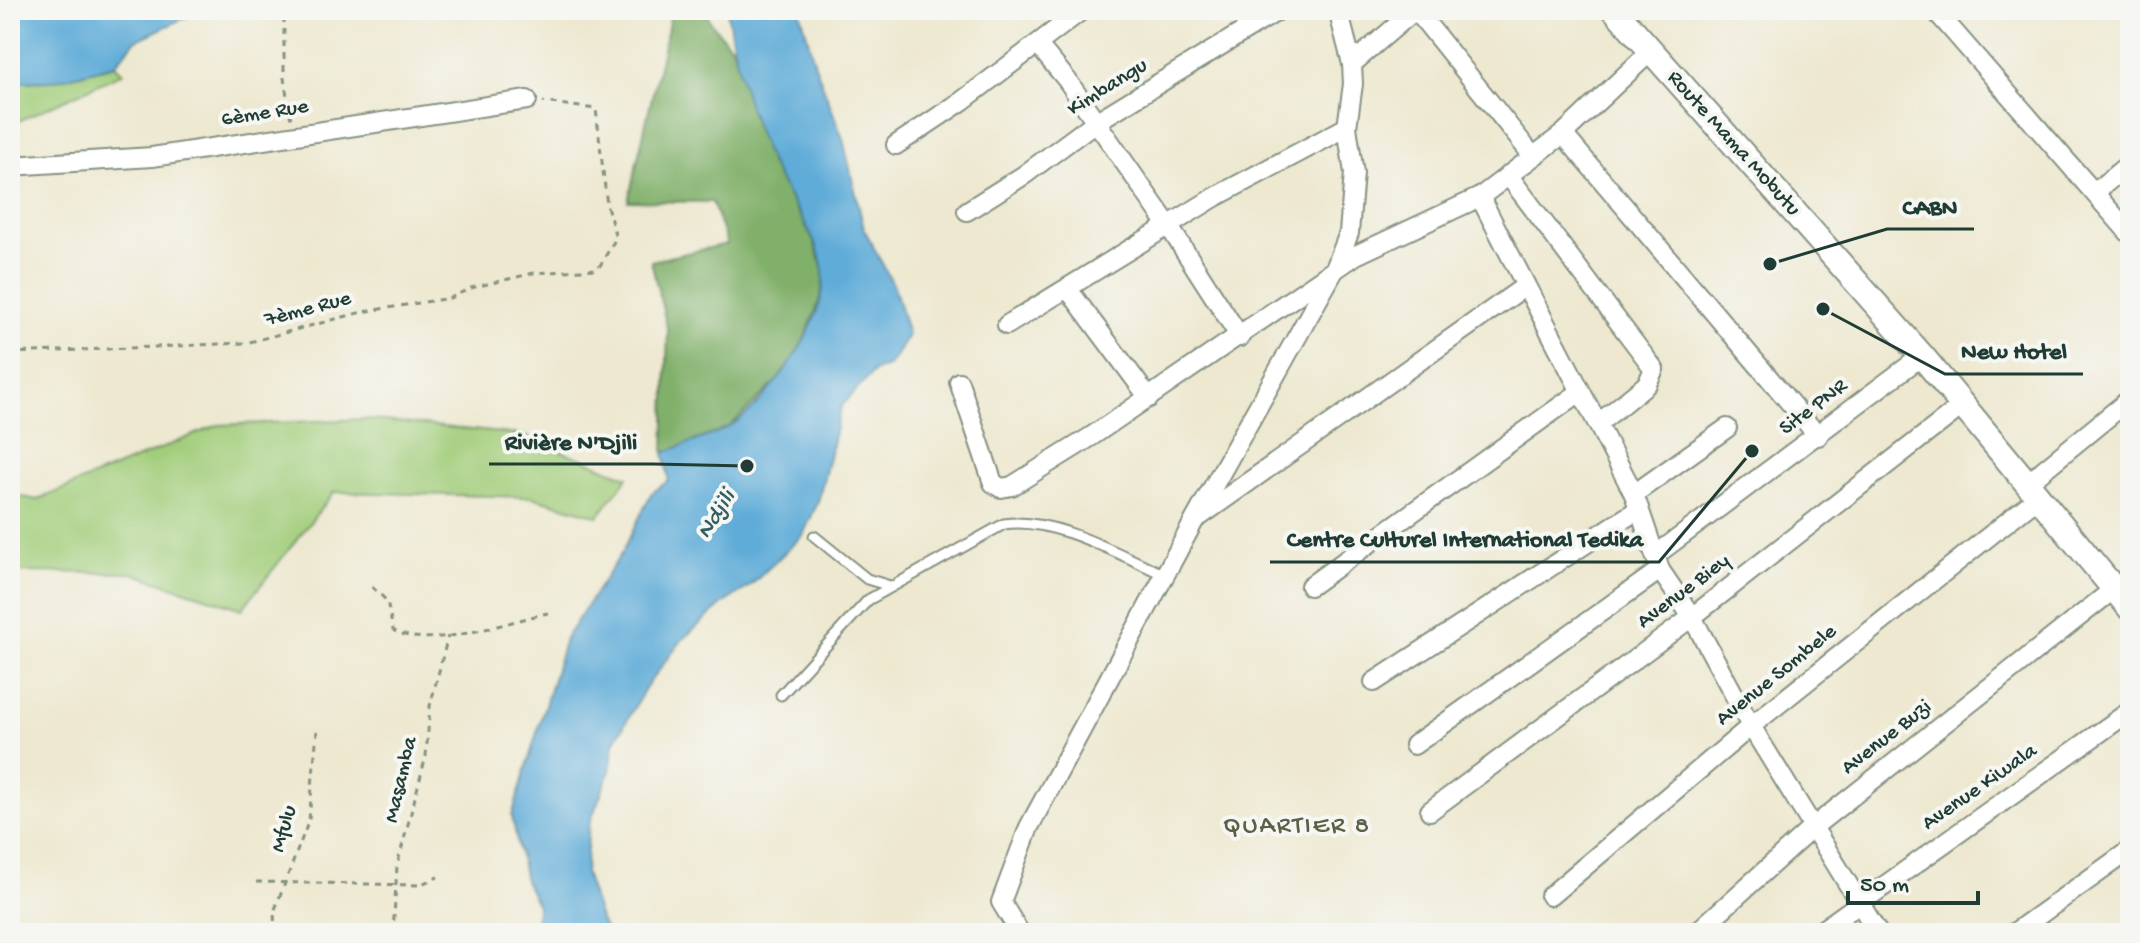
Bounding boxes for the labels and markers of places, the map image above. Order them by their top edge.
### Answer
callout: CABN [1887,181,1974,229]
callout: New Hotel [1945,326,2083,374]
callout: Rivière N'Djili [489,416,653,464]
callout: Centre Culturel International Tedika [1270,514,1659,562]

